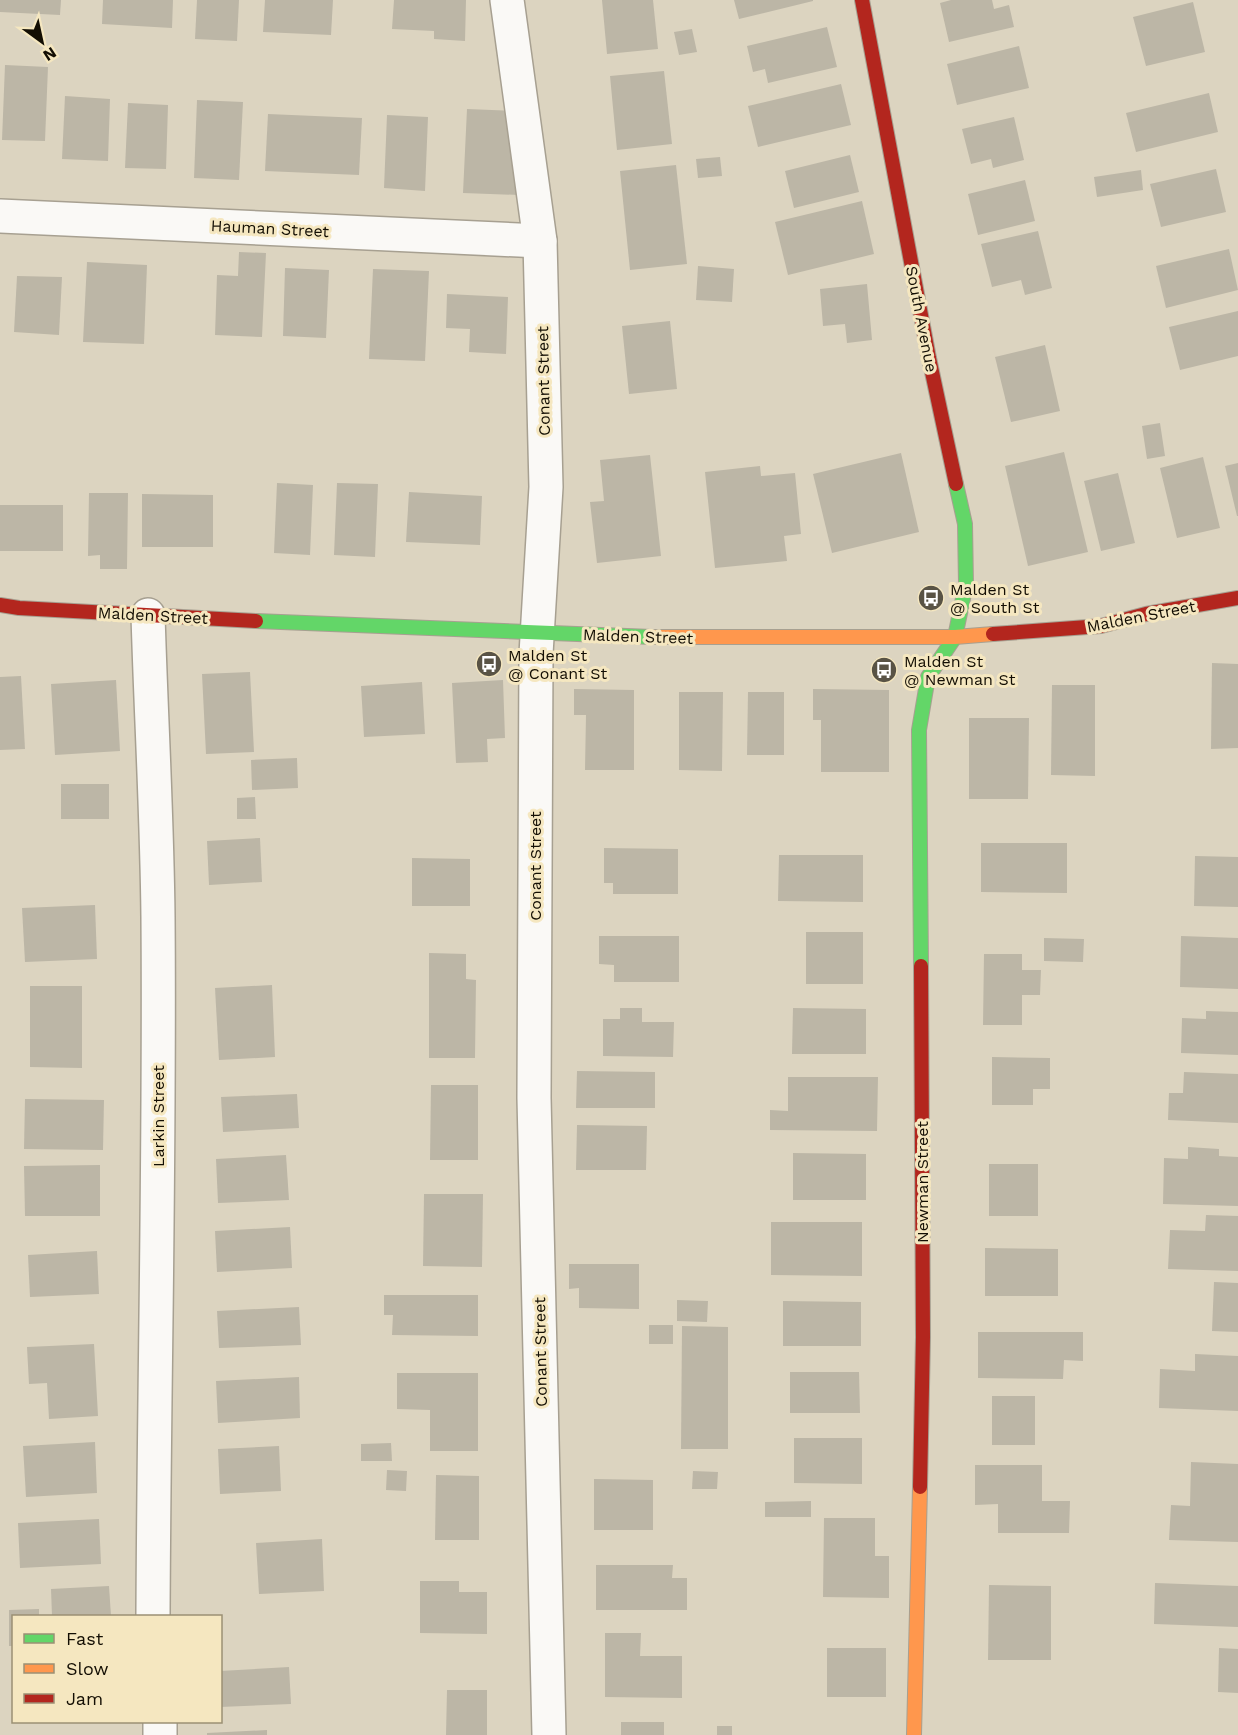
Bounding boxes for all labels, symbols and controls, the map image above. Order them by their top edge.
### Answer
north arrow [12,12,72,72]
text: N [40,43,60,65]
street label: Hauman Street [210,216,330,241]
street label: South Avenue [902,264,941,374]
street label: Conant Street [533,326,554,436]
place label: Malden St @ South St [950,580,1040,617]
bus stop icon: Malden St @ South St [916,583,946,613]
street label: Malden Street [1085,597,1197,636]
street label: Malden Street [97,603,209,628]
street label: Malden Street [583,625,694,648]
place label: Malden St @ Conant St [508,646,608,683]
bus stop icon: Malden St @ Conant St [474,649,504,679]
place label: Malden St @ Newman St [904,652,1016,689]
bus stop icon: Malden St @ Newman St [869,655,899,685]
street label: Conant Street [526,811,545,921]
street label: Larkin Street [149,1065,168,1167]
street label: Newman Street [913,1121,932,1243]
street label: Conant Street [530,1297,551,1407]
legend [12,1615,222,1723]
text: Fast [66,1628,104,1649]
text: Slow [66,1658,109,1679]
text: Jam [66,1688,103,1709]

